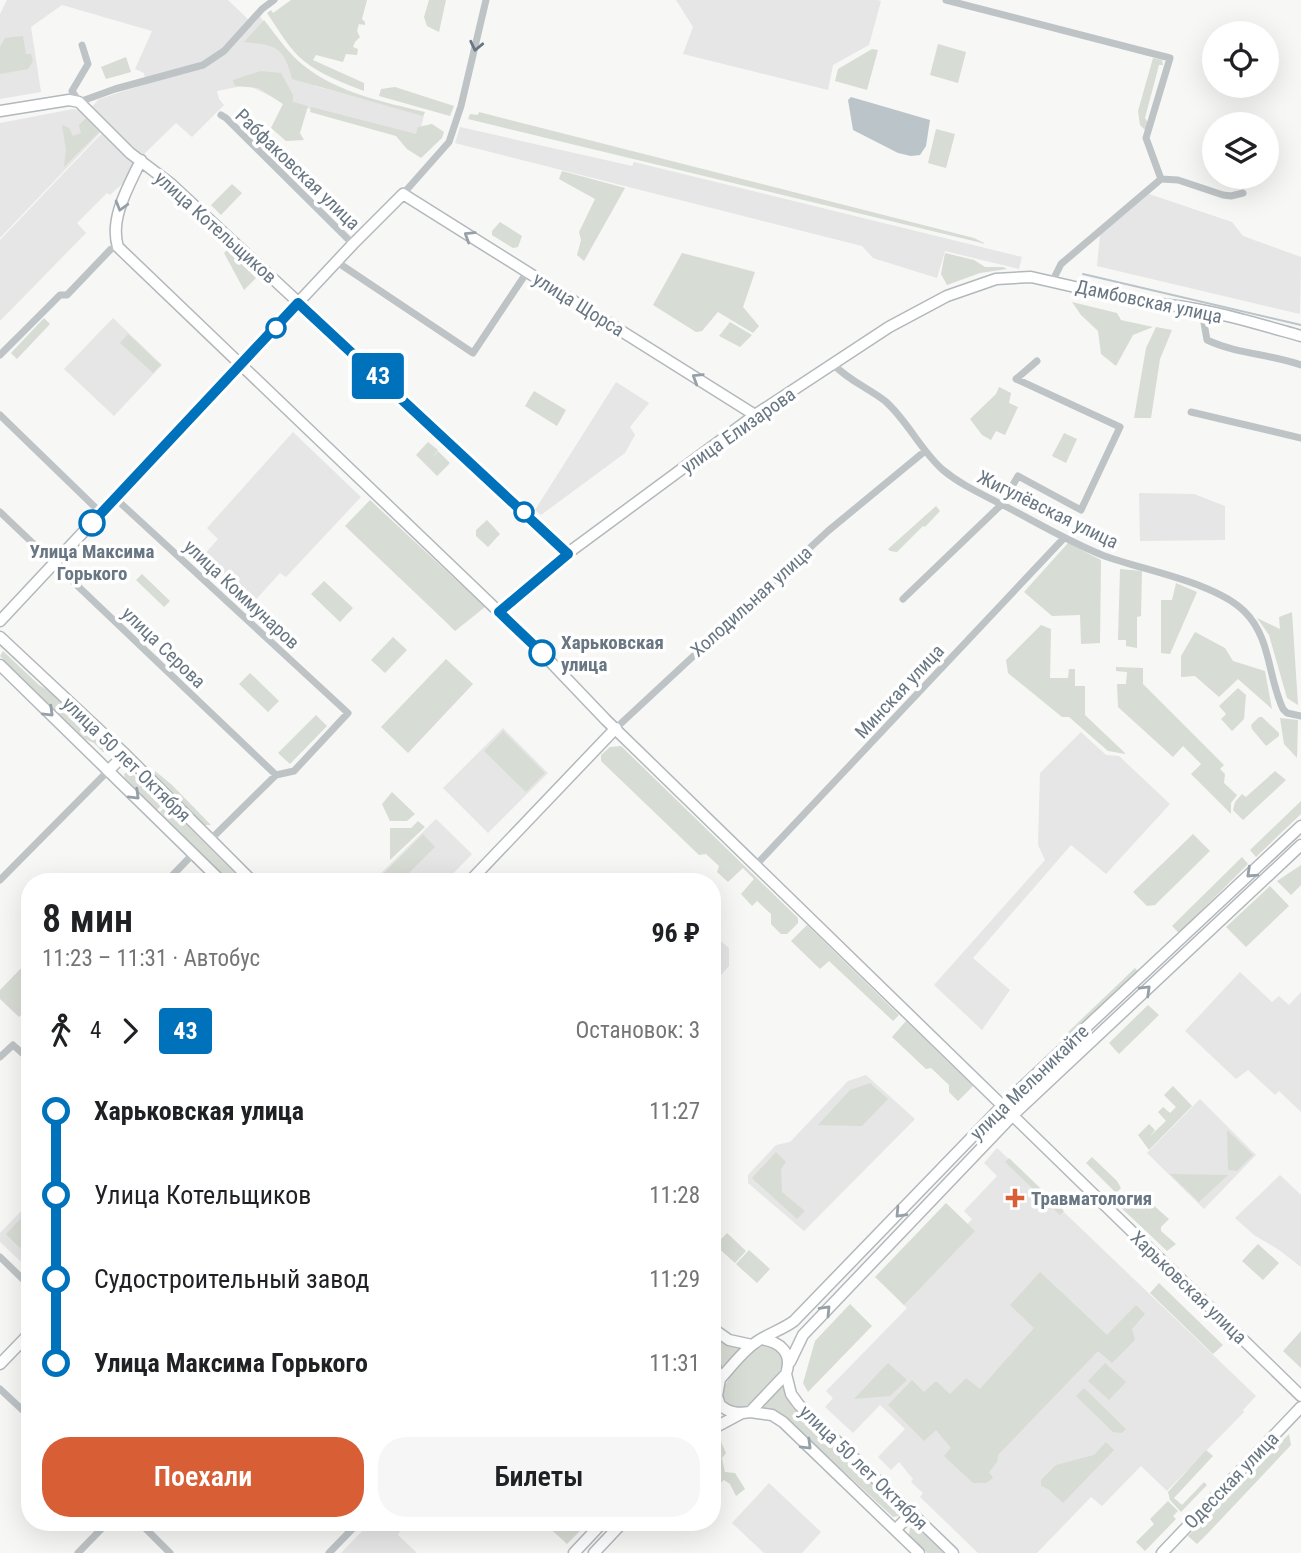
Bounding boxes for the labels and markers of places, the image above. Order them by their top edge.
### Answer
unlabelled marker [266,318,286,338]
unlabelled marker [514,502,534,522]
marker: Улица Максима Горького [79,510,105,536]
place label: Улица Максима Горького [29,540,155,585]
place label: Харьковская улица [561,631,664,676]
marker: Харьковская улица [529,640,555,666]
place label: Травматология [1031,1187,1152,1210]
marker: Травматология [1005,1188,1025,1208]

